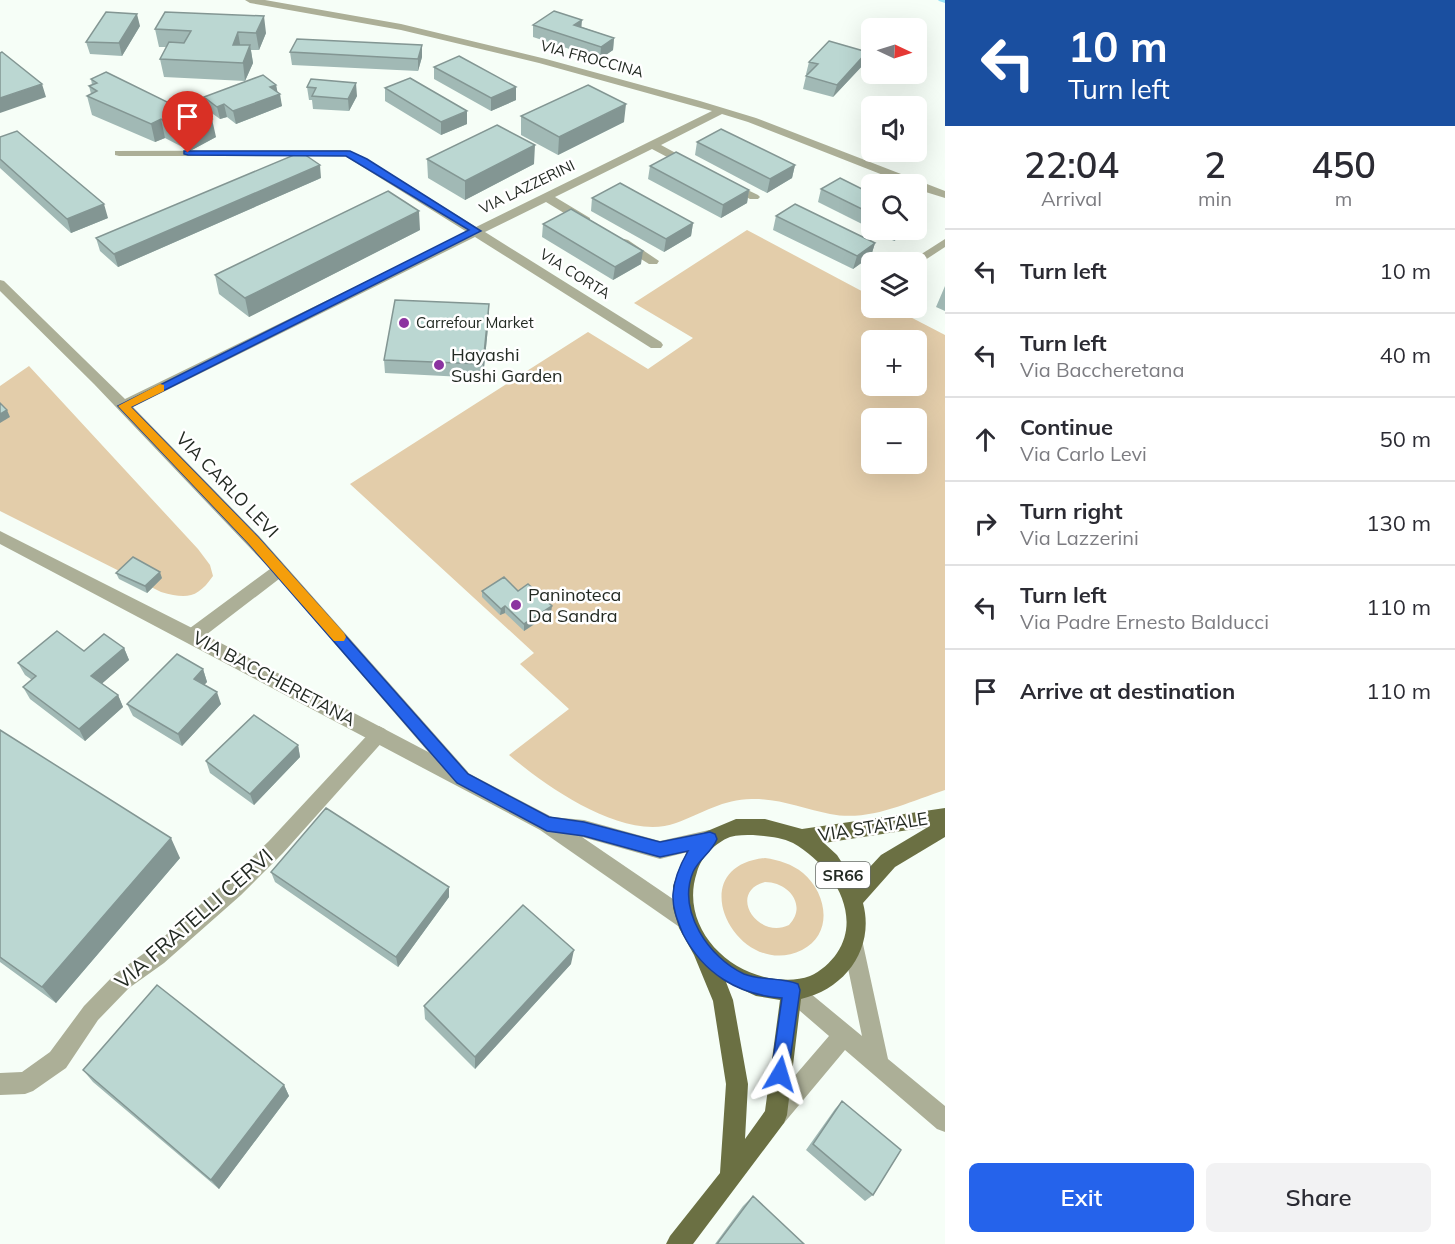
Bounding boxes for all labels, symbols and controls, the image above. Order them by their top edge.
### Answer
north arrow [861,18,927,84]
map controls [861,18,927,474]
text: 10 m [1068,20,1168,73]
icon: left [969,24,1047,102]
street label: VIA FROCCINA [539,36,646,81]
text: Turn left [1068,72,1170,106]
pin [162,91,213,153]
button: sound [861,96,927,162]
icon: arrive [171,100,204,133]
text: 22:04 [1024,142,1119,187]
text: 2 [1204,142,1226,187]
text: 450 [1311,142,1376,187]
street label: VIA LAZZERINI [476,155,578,218]
button: search [861,174,927,240]
text: Arrival [1041,186,1102,211]
text: min [1198,186,1232,211]
text: m [1335,186,1352,211]
street label: VIA CORTA [536,244,614,303]
button: layers [861,252,927,318]
icon: left [969,255,1002,288]
text: Turn left [1020,257,1107,285]
text: 10 m [1380,257,1431,285]
place label: Carrefour Market [416,313,534,332]
marker: Carrefour Market [397,316,411,330]
text: Turn left [1020,329,1107,357]
button: + [861,330,927,396]
icon: left [969,339,1002,372]
text: 40 m [1380,341,1431,369]
place label: Hayashi Sushi Garden [451,343,563,387]
text: Via Baccheretana [1020,357,1184,382]
marker: Hayashi Sushi Garden [432,358,446,372]
button: − [861,408,927,474]
text: Continue [1020,413,1113,441]
icon: ahead [969,423,1002,456]
text: 50 m [1380,425,1431,453]
street label: VIA CARLO LEVI [171,427,284,542]
text: Via Carlo Levi [1020,441,1147,466]
text: Turn right [1020,497,1123,525]
icon: right [969,507,1002,540]
text: 130 m [1366,509,1431,537]
text: Via Lazzerini [1020,525,1139,550]
text: Turn left [1020,581,1107,609]
place label: Paninoteca Da Sandra [528,583,621,627]
icon: left [969,591,1002,624]
text: 110 m [1366,593,1431,621]
marker: Paninoteca Da Sandra [509,598,523,612]
text: Via Padre Ernesto Balducci [1020,609,1269,634]
street label: VIA BACCHERETANA [189,626,360,731]
icon: arrive [969,675,1002,708]
text: Arrive at destination [1020,677,1235,705]
text: 110 m [1366,677,1431,705]
street label: VIA STATALE [817,806,929,847]
street label: VIA FRATELLI CERVI [109,843,278,994]
road number: SR66 [816,862,870,888]
position arrow [748,1042,812,1106]
button: Exit [969,1163,1194,1232]
button: Share [1206,1163,1431,1232]

